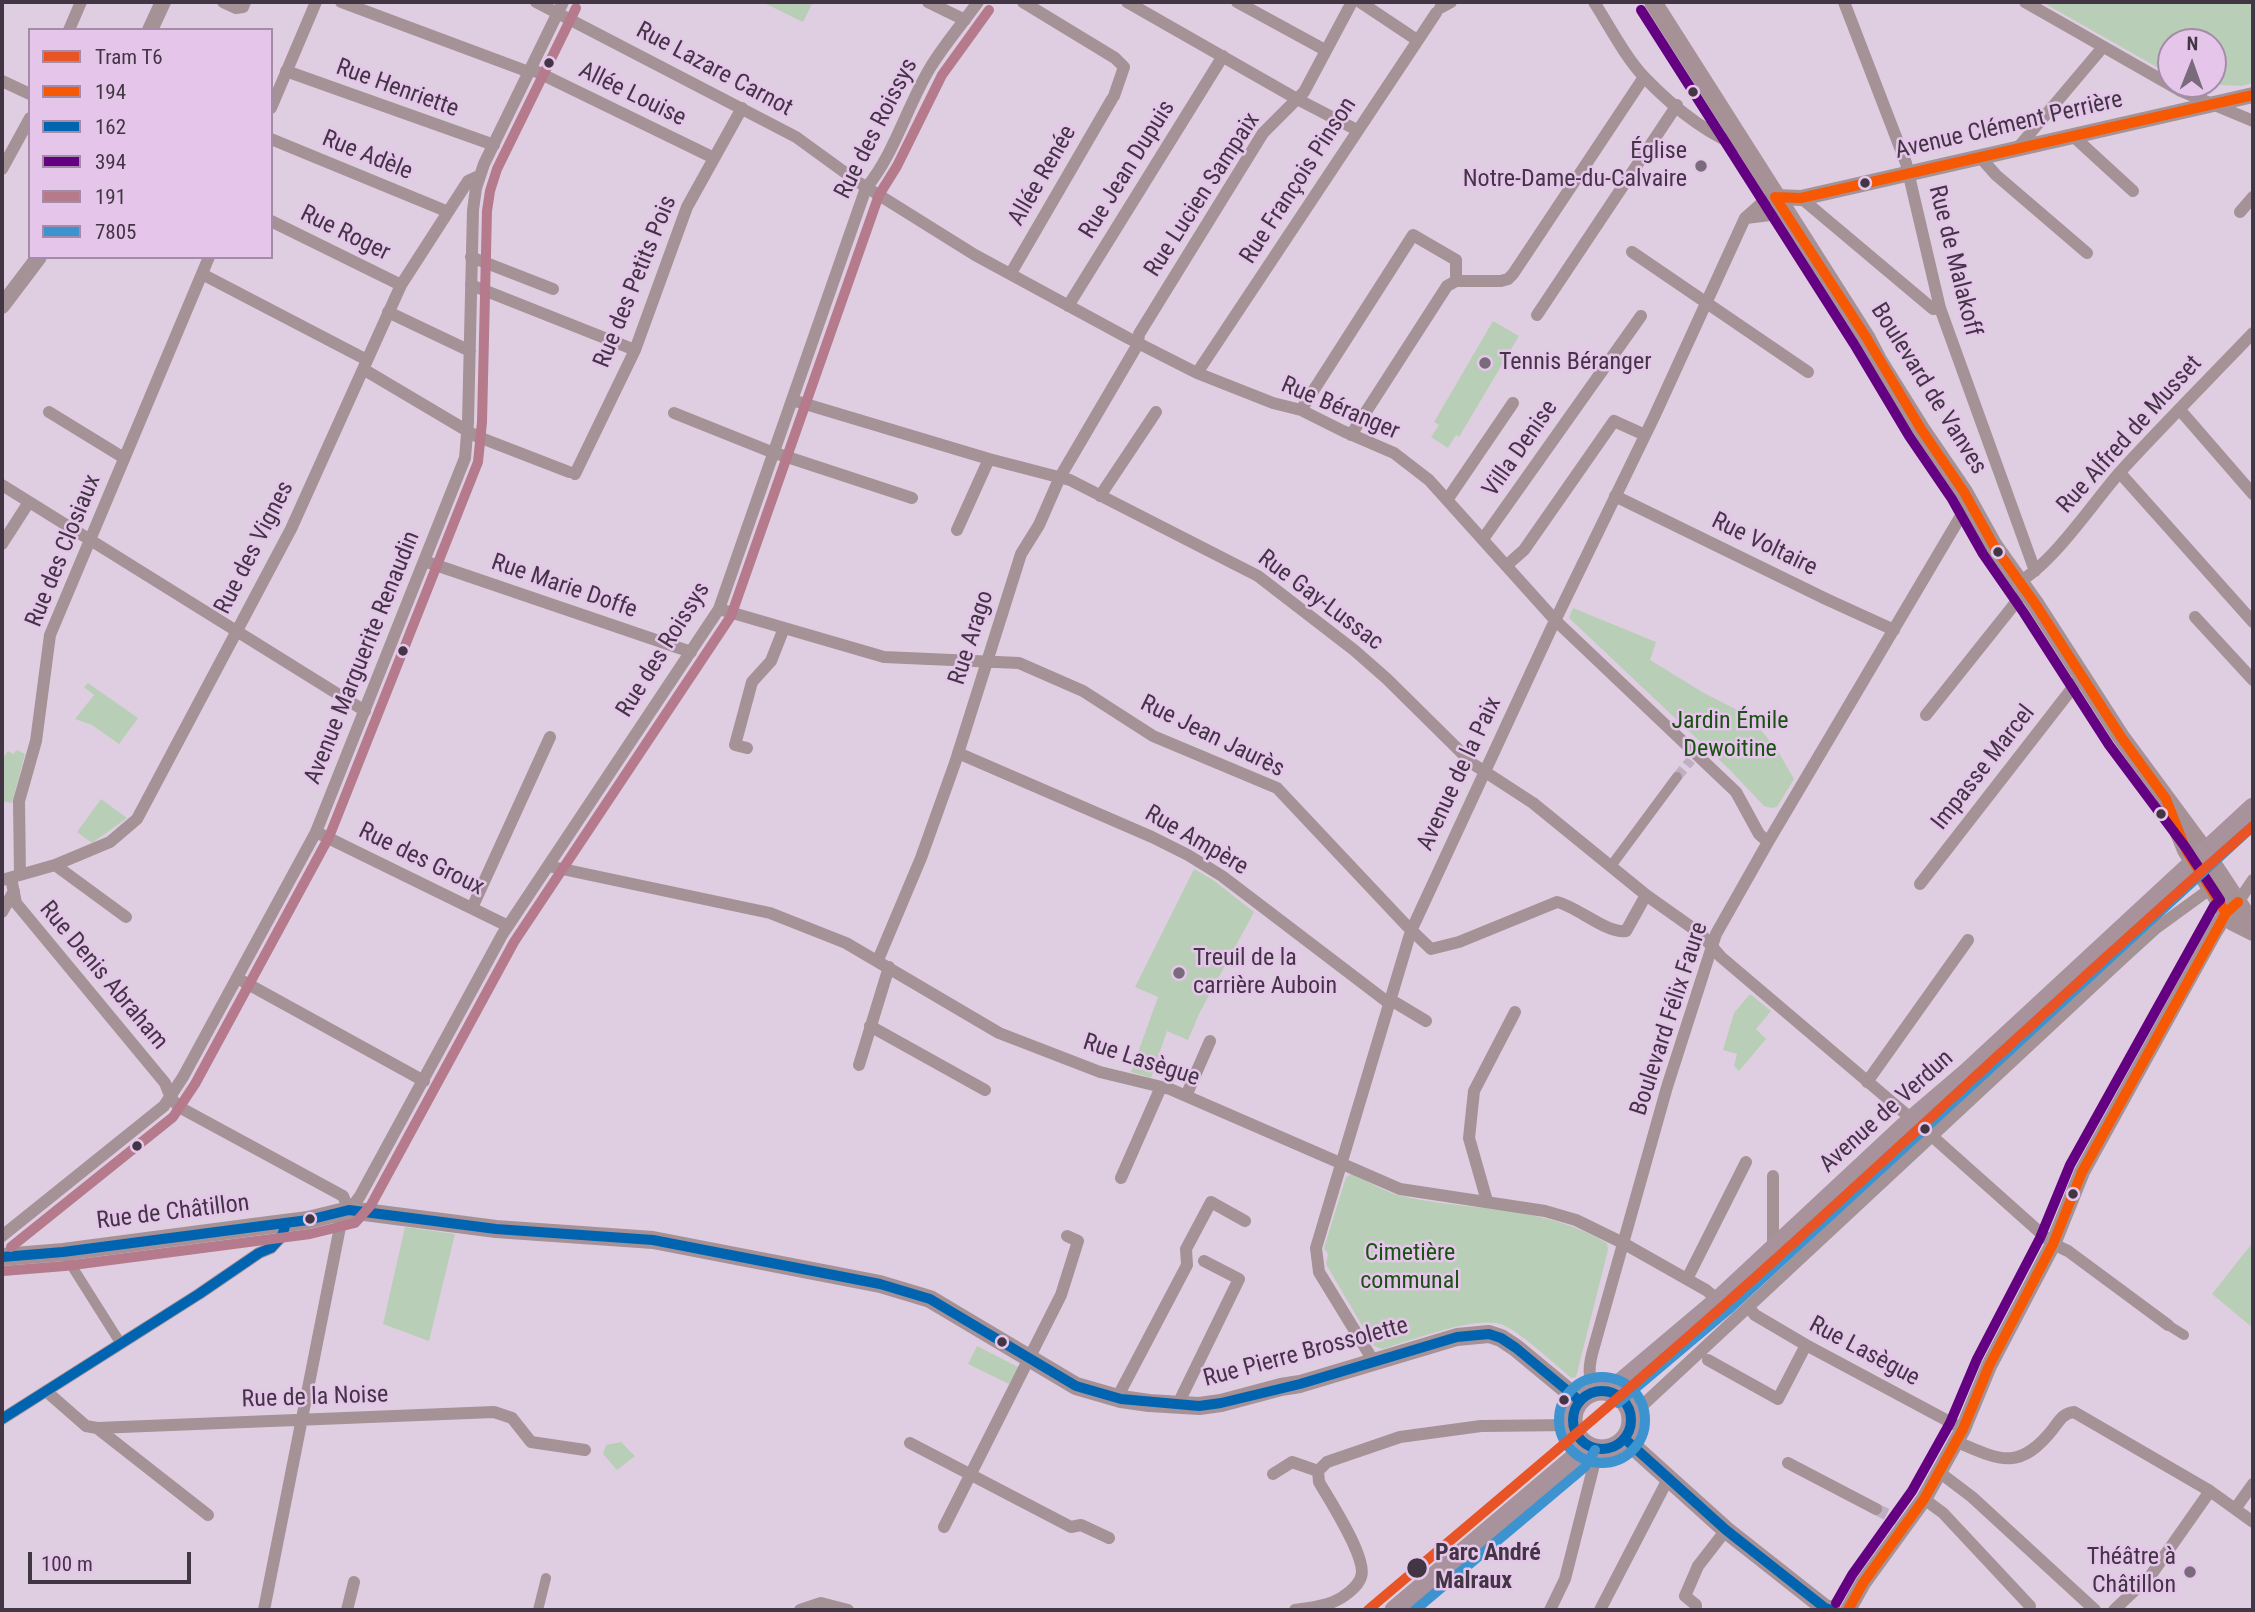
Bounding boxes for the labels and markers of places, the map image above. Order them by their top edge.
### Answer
unlabelled marker [542,56,556,70]
unlabelled marker [1686,85,1700,99]
place label: Église Notre-Dame-du-Calvaire [1463,138,1687,194]
marker: Église Notre-Dame-du-Calvaire [1693,158,1709,174]
unlabelled marker [1858,176,1872,190]
place label: Tennis Béranger [1499,349,1652,377]
marker: Tennis Béranger [1477,355,1493,371]
unlabelled marker [1991,545,2005,559]
unlabelled marker [396,644,410,658]
unlabelled marker [2154,807,2168,821]
place label: Treuil de la carrière Auboin [1193,945,1337,1001]
marker: Treuil de la carrière Auboin [1171,965,1187,981]
unlabelled marker [1918,1122,1932,1136]
unlabelled marker [130,1139,144,1153]
unlabelled marker [2066,1187,2080,1201]
unlabelled marker [303,1212,317,1226]
unlabelled marker [995,1335,1009,1349]
unlabelled marker [1557,1393,1571,1407]
place label: Parc André Malraux [1435,1540,1541,1596]
place label: Théâtre à Châtillon [2087,1544,2176,1600]
marker: Parc André Malraux [1405,1556,1429,1580]
marker: Théâtre à Châtillon [2182,1564,2198,1580]

